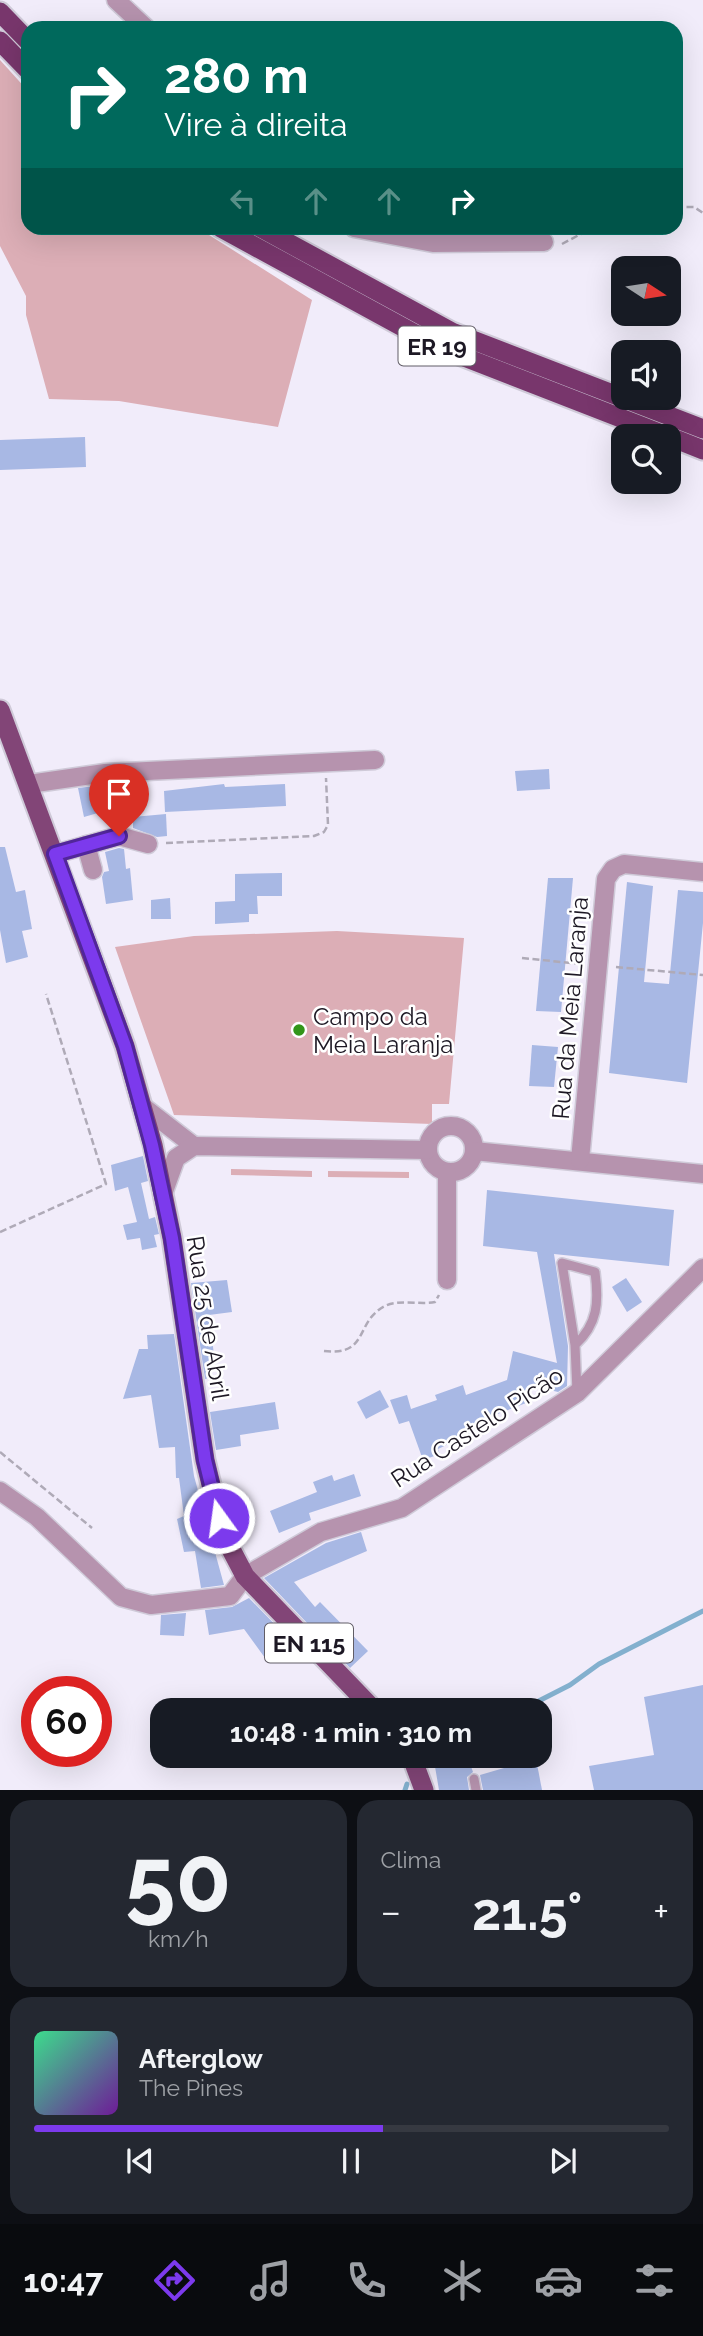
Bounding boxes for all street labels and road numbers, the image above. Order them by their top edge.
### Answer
road number: ER 19 [398,326,476,366]
street label: Rua da Meia Laranja [546,895,594,1121]
street label: Rua 25 de Abril [181,1234,235,1403]
street label: Rua Castelo Picão [385,1360,569,1494]
road number: EN 115 [265,1624,353,1662]

